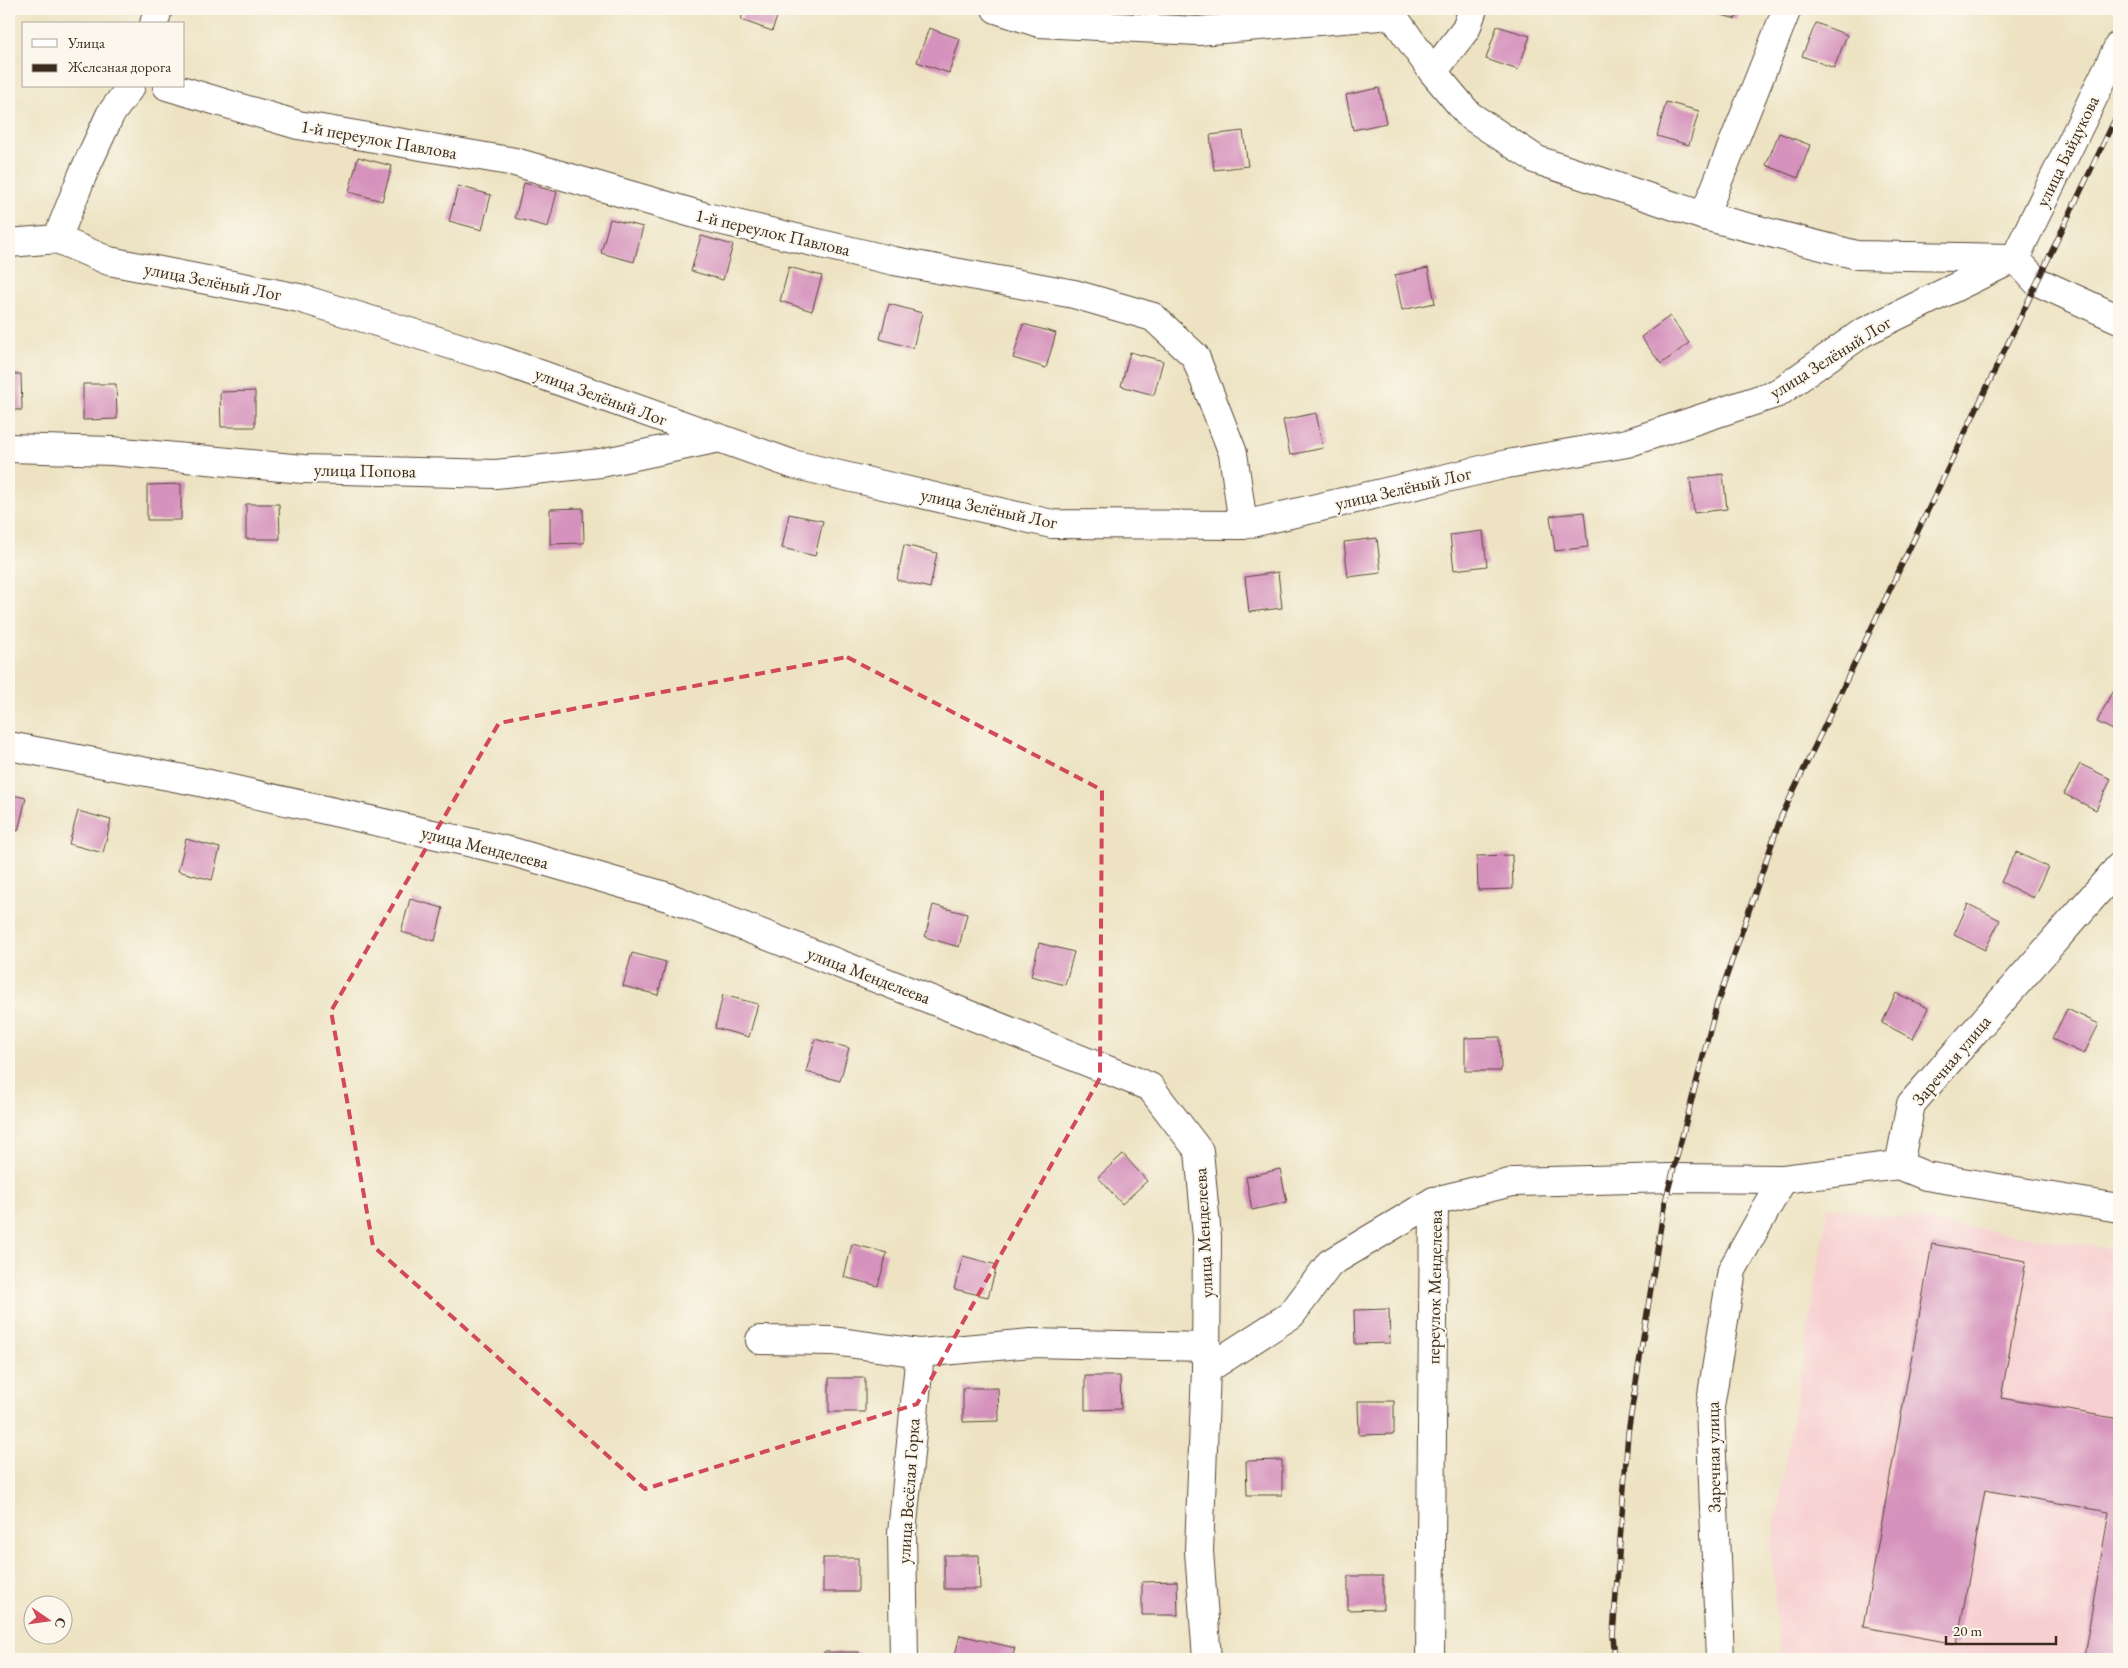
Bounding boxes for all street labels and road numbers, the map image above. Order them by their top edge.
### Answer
street label: улица Байдукова [2030,91,2104,210]
street label: 1-й переулок Павлова [299,114,460,164]
street label: 1-й переулок Павлова [693,203,853,261]
street label: улица Зелёный Лог [143,256,284,306]
street label: улица Зелёный Лог [1765,310,1896,404]
street label: улица Зелёный Лог [532,361,671,431]
street label: улица Попова [314,458,417,482]
street label: улица Зелёный Лог [1333,461,1474,515]
street label: улица Зелёный Лог [919,482,1060,534]
street label: улица Менделеева [419,820,552,874]
street label: улица Менделеева [804,941,935,1009]
street label: Заречная улица [1907,1009,1996,1110]
street label: улица Менделеева [1188,1166,1218,1299]
street label: переулок Менделеева [1421,1209,1447,1364]
street label: Заречная улица [1701,1400,1725,1513]
street label: улица Весёлая Горка [891,1417,925,1565]

